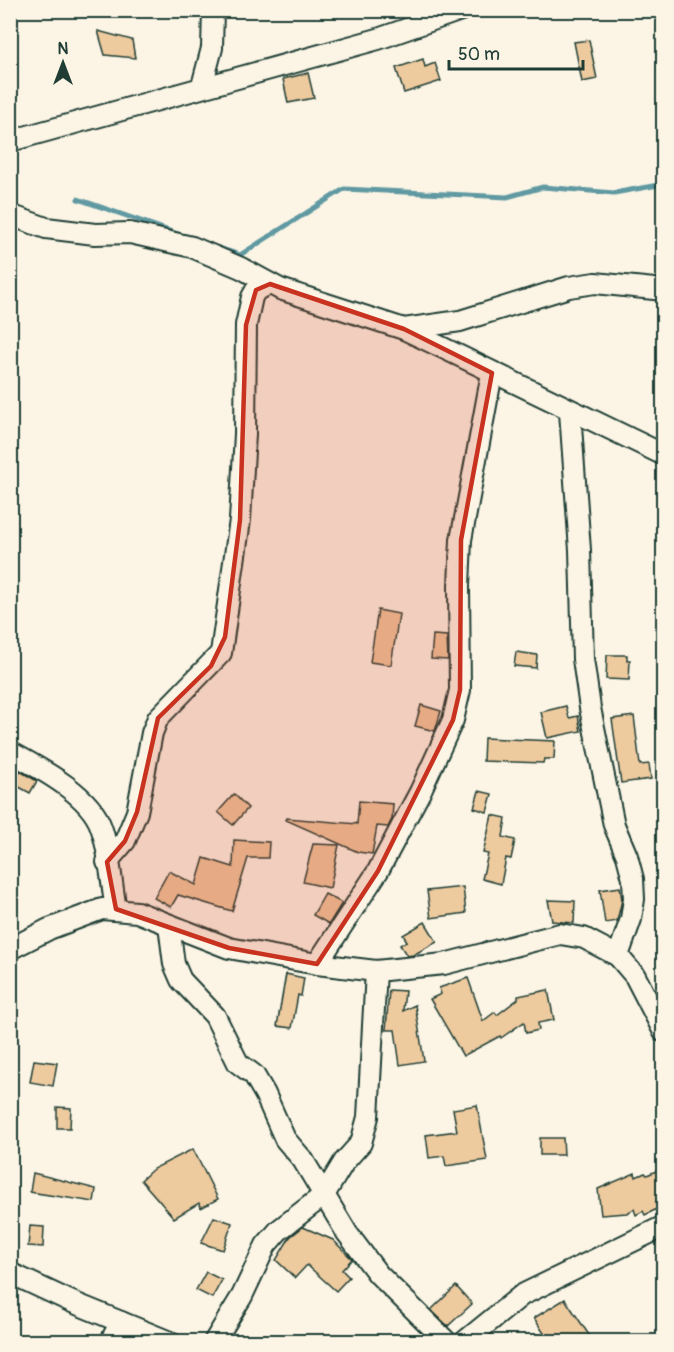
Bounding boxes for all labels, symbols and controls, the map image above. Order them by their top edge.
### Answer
north arrow [33,33,93,93]
scale bar [449,33,582,71]
text: N [58,39,69,59]
text: 50 m [458,43,500,66]

